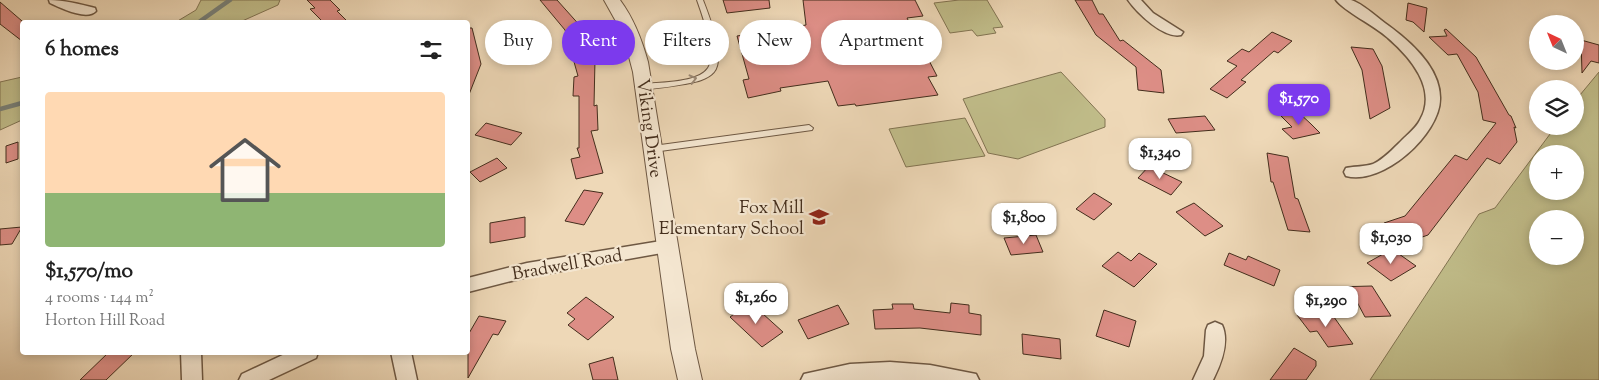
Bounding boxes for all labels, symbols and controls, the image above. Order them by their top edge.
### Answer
north arrow [1529,15,1584,70]
map controls [1529,15,1584,265]
chip: Buy [485,20,552,65]
chip: Rent [562,20,635,65]
chip: Filters [645,20,729,65]
chip: New [739,20,811,65]
chip: Apartment [821,20,942,65]
text: 6 homes [45,35,119,65]
icon: filters [417,36,445,64]
one-way arrow [688,74,697,85]
street label: Viking Drive [628,77,668,180]
button: layers [1529,80,1584,135]
pin: $1,570 [1258,84,1340,126]
text: $1,570 [1279,88,1319,111]
icon: home [200,125,290,215]
pin: $1,340 [1119,138,1201,180]
text: $1,340 [1140,142,1180,165]
button: + [1529,145,1584,200]
place label: Fox Mill Elementary School [659,196,804,243]
pin: $1,800 [983,202,1065,245]
school or university icon: Fox Mill Elementary School [808,206,830,228]
text: $1,800 [1003,207,1045,230]
button: − [1529,210,1584,265]
pin: $1,030 [1350,222,1432,265]
text: $1,030 [1371,227,1411,250]
street label: Bradwell Road [510,243,625,288]
text: $1,570/mo [45,257,133,287]
pin: $1,260 [715,282,797,325]
pin: $1,290 [1285,286,1367,328]
text: 4 rooms · 144 m² [45,287,154,310]
text: $1,260 [735,287,777,310]
text: $1,290 [1305,290,1347,313]
text: Horton Hill Road [45,310,165,333]

